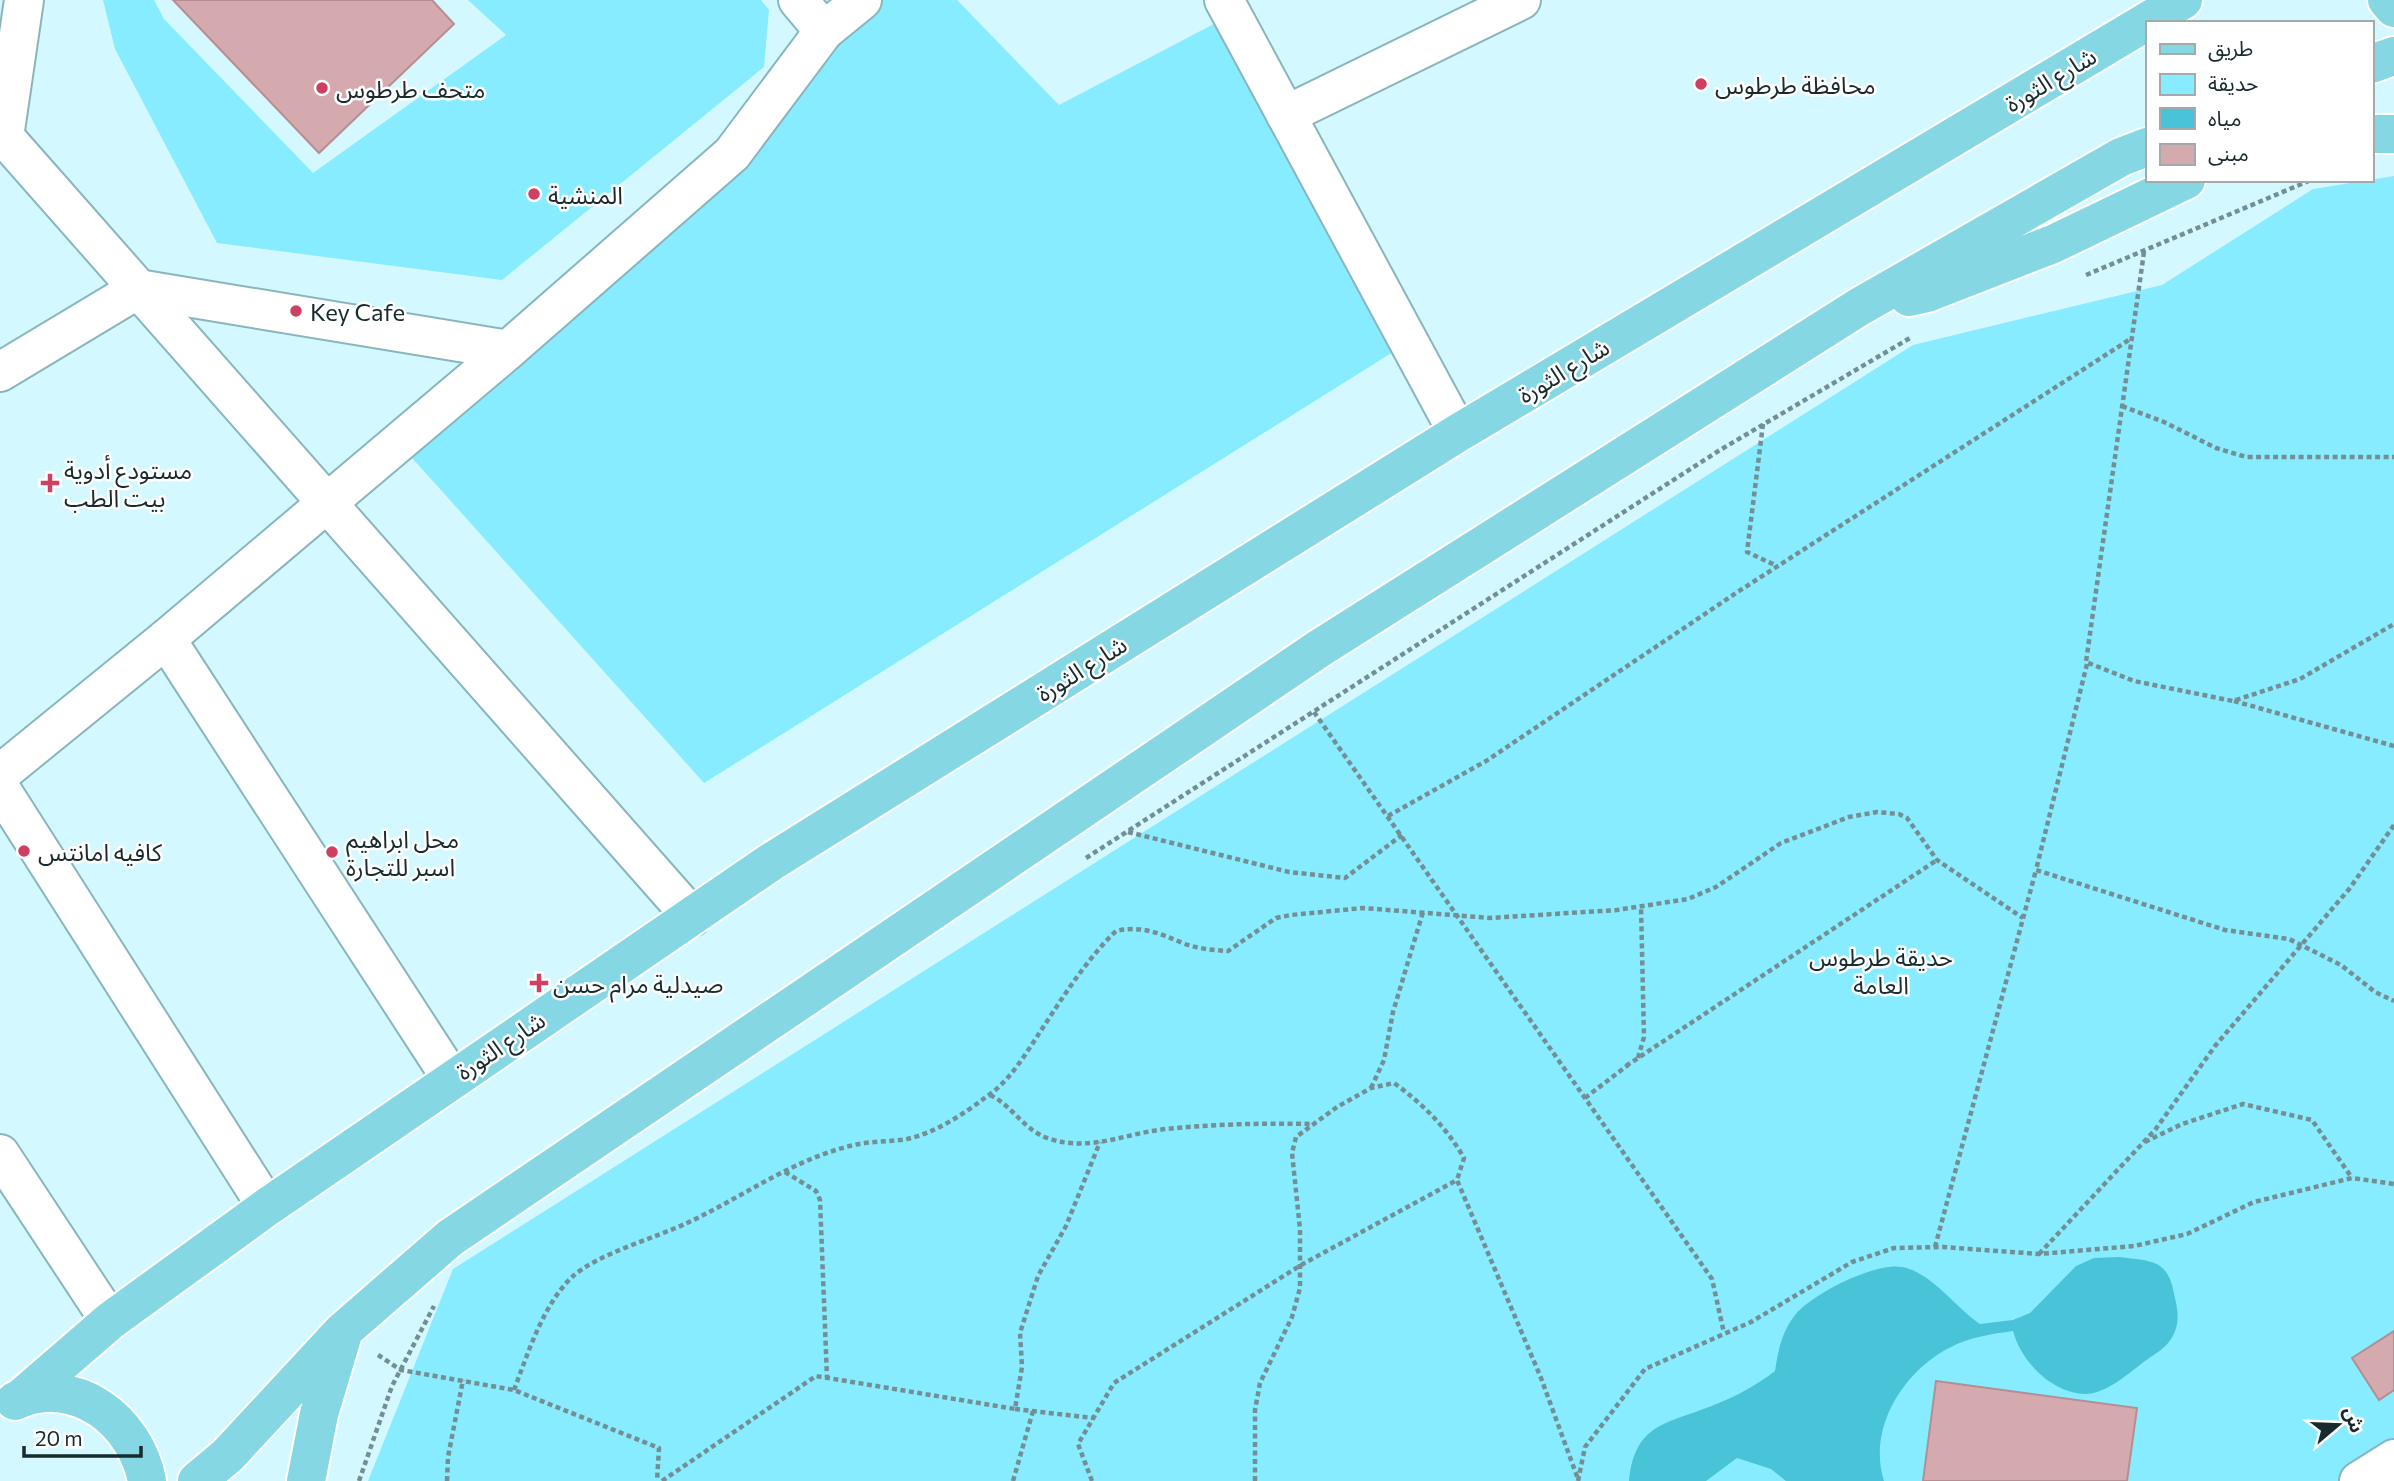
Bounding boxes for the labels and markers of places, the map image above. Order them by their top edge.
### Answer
place label: محافظة طرطوس [1715,70,1876,100]
place label: متحف طرطوس [336,74,485,104]
marker: محافظة طرطوس [1693,76,1709,92]
marker: متحف طرطوس [314,80,330,96]
place label: المنشية [548,180,623,209]
marker: المنشية [526,186,542,202]
place label: Key Cafe [310,297,405,326]
marker: Key Cafe [288,303,304,319]
place label: مستودع أدوية بيت الطب [64,454,192,512]
marker: مستودع أدوية بيت الطب [42,475,58,491]
place label: محل ابراهيم اسبر للتجارة [346,824,459,882]
place label: كافيه امانتس [38,837,163,866]
marker: كافيه امانتس [16,843,32,859]
marker: محل ابراهيم اسبر للتجارة [324,844,340,860]
place label: صيدلية مرام حسن [553,969,723,1003]
marker: صيدلية مرام حسن [531,975,547,991]

